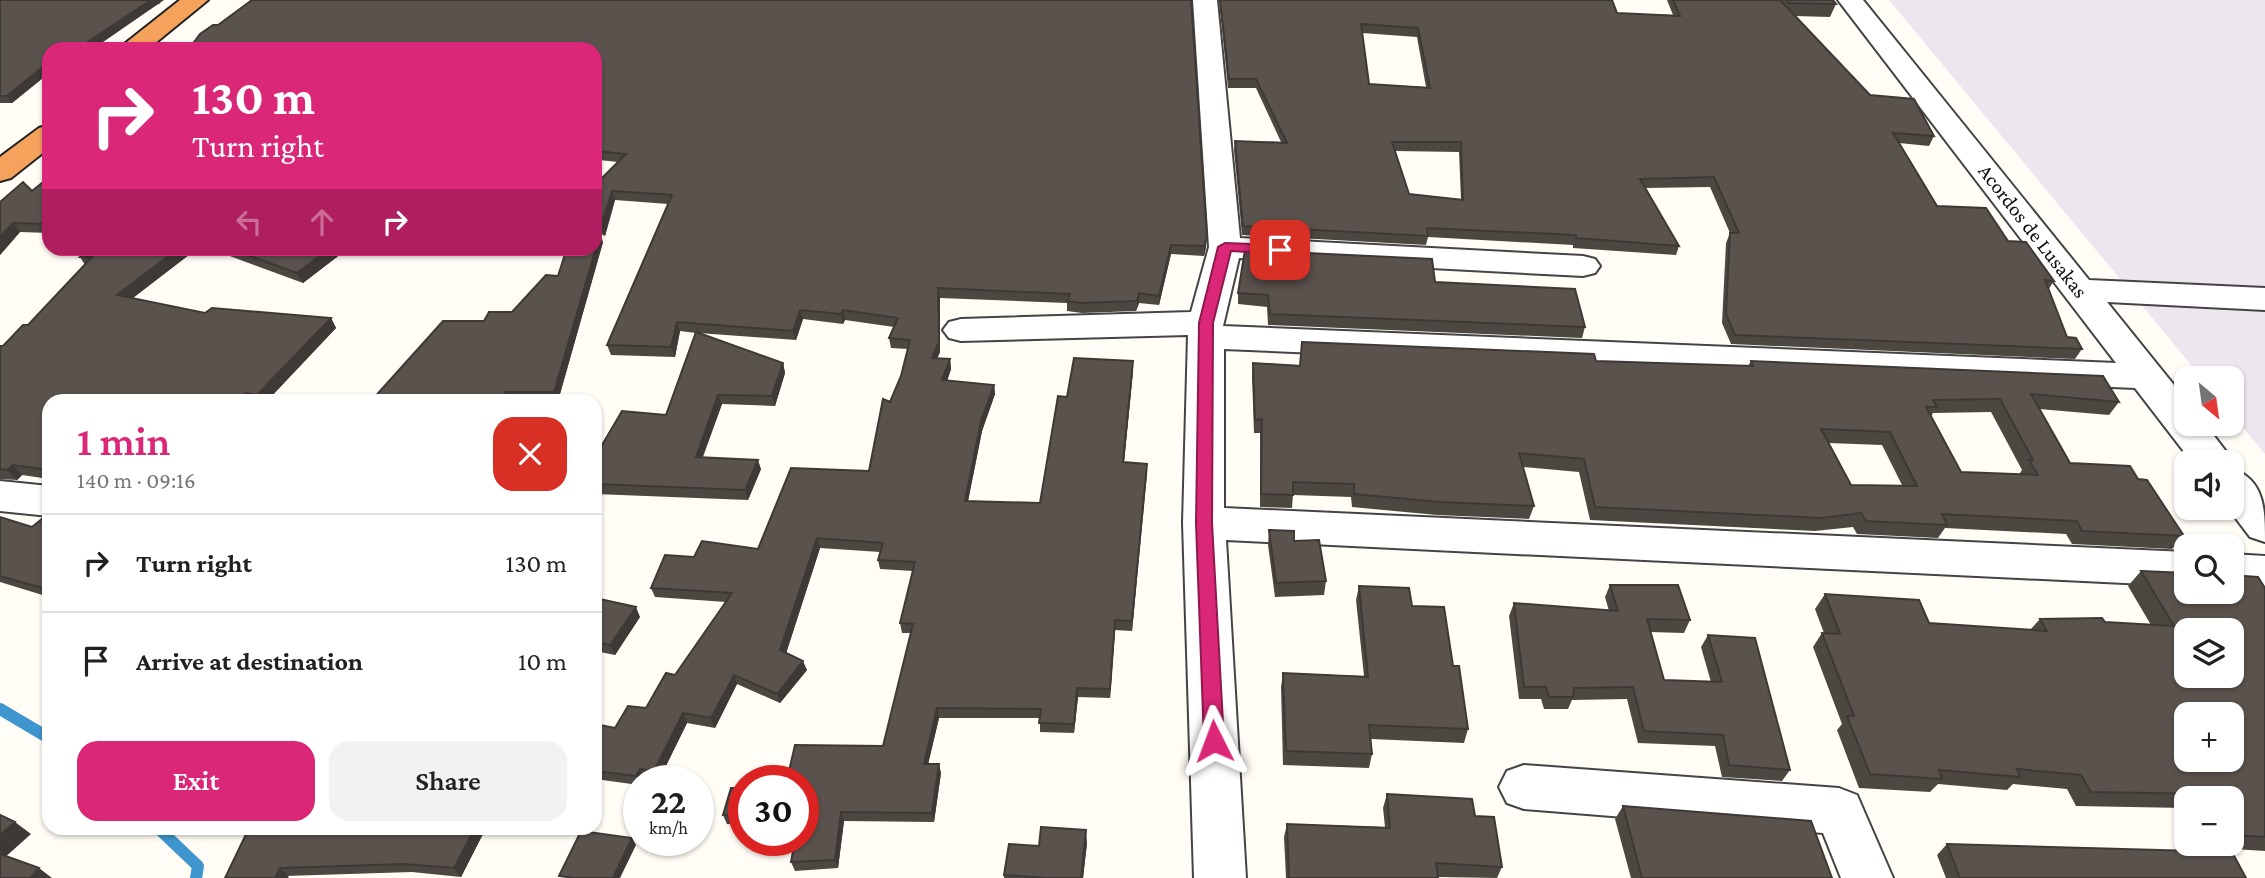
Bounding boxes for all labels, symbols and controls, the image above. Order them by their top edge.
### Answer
icon: right [77,70,168,161]
text: 130 m [192,70,315,125]
text: Turn right [192,128,324,164]
street label: Acordos de Lusakas [1973,159,2093,303]
icon: left [230,203,268,241]
icon: ahead [303,203,341,241]
icon: right [376,203,414,241]
pin [1250,220,1310,280]
icon: arrive [1261,231,1299,269]
north arrow [2174,366,2244,436]
map controls [2174,366,2244,856]
text: 1 min [77,417,170,464]
button: close [493,417,567,491]
button: sound [2174,450,2244,520]
text: 140 m · 09:16 [77,467,196,493]
button: search [2174,534,2244,604]
icon: right [77,544,115,582]
text: Turn right [136,549,252,578]
text: 130 m [506,549,567,578]
button: layers [2174,618,2244,688]
icon: arrive [77,642,115,680]
text: Arrive at destination [136,647,363,676]
text: 10 m [518,647,567,676]
button: + [2174,702,2244,772]
position arrow [1177,704,1251,778]
button: Exit [77,741,315,821]
button: Share [329,741,567,821]
speed limit sign: 30 [728,765,819,856]
text: 22 [651,782,686,821]
button: − [2174,786,2244,856]
text: km/h [649,818,688,838]

